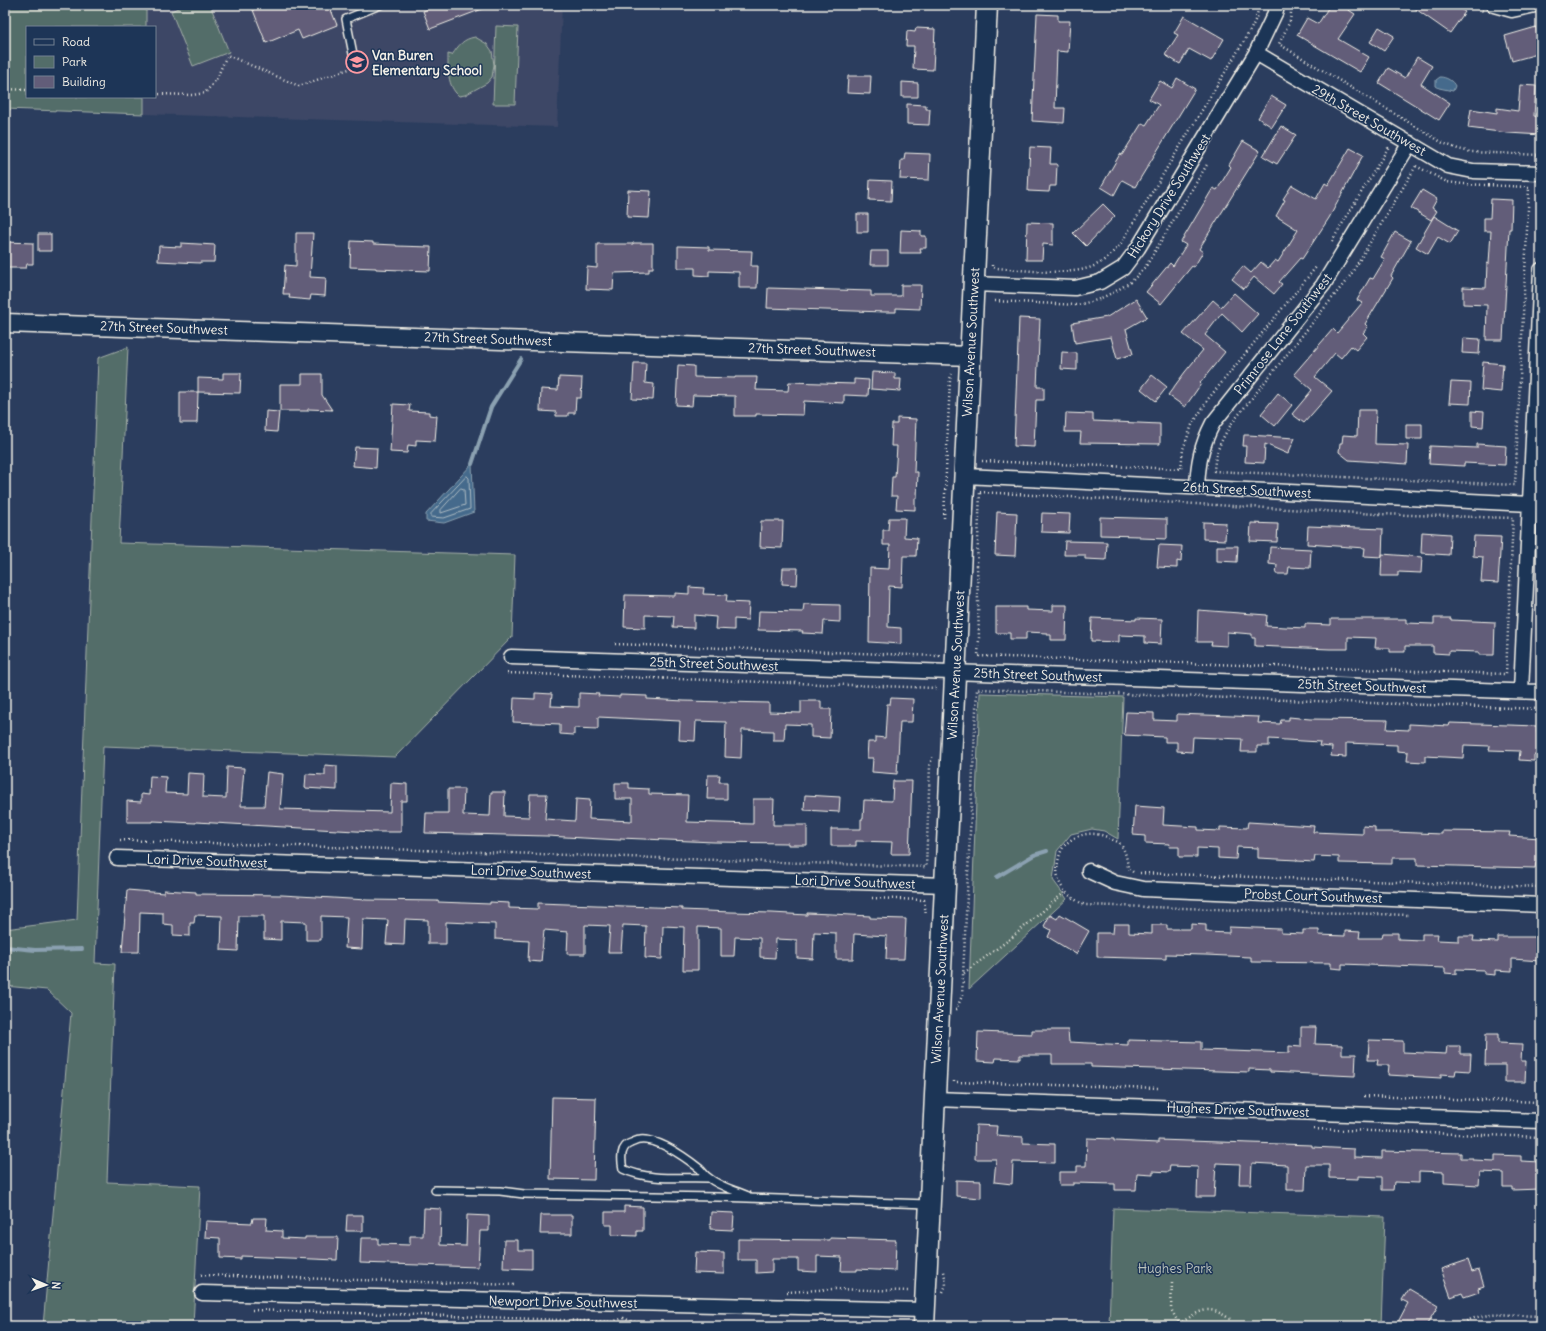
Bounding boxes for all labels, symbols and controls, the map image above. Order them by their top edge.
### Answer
legend [26,26,156,98]
text: Road [62,34,90,49]
place label: Van Buren Elementary School [372,47,482,79]
school or university icon: Van Buren Elementary School [344,49,370,75]
text: Park [62,54,87,69]
text: Building [62,74,106,89]
street label: 29th Street Southwest [1309,80,1430,160]
street label: Hickory Drive Southwest [1124,130,1215,261]
street label: Wilson Avenue Southwest [959,266,983,417]
street label: Primrose Lane Southwest [1230,269,1336,398]
street label: 27th Street Southwest [100,317,229,339]
street label: 27th Street Southwest [424,328,553,350]
street label: 27th Street Southwest [748,339,877,361]
street label: 26th Street Southwest [1182,478,1312,502]
street label: Wilson Avenue Southwest [944,589,968,740]
street label: 25th Street Southwest [649,653,779,675]
street label: 25th Street Southwest [973,664,1103,686]
street label: 25th Street Southwest [1297,675,1427,697]
street label: Lori Drive Southwest [146,850,268,872]
street label: Lori Drive Southwest [470,861,592,883]
street label: Lori Drive Southwest [794,871,916,893]
street label: Probst Court Southwest [1244,885,1383,907]
street label: Wilson Avenue Southwest [928,913,952,1064]
street label: Hughes Drive Southwest [1166,1099,1310,1121]
park label: Hughes Park [1138,1260,1213,1277]
north arrow [26,1265,66,1305]
text: N [49,1281,63,1289]
street label: Newport Drive Southwest [488,1292,638,1312]

